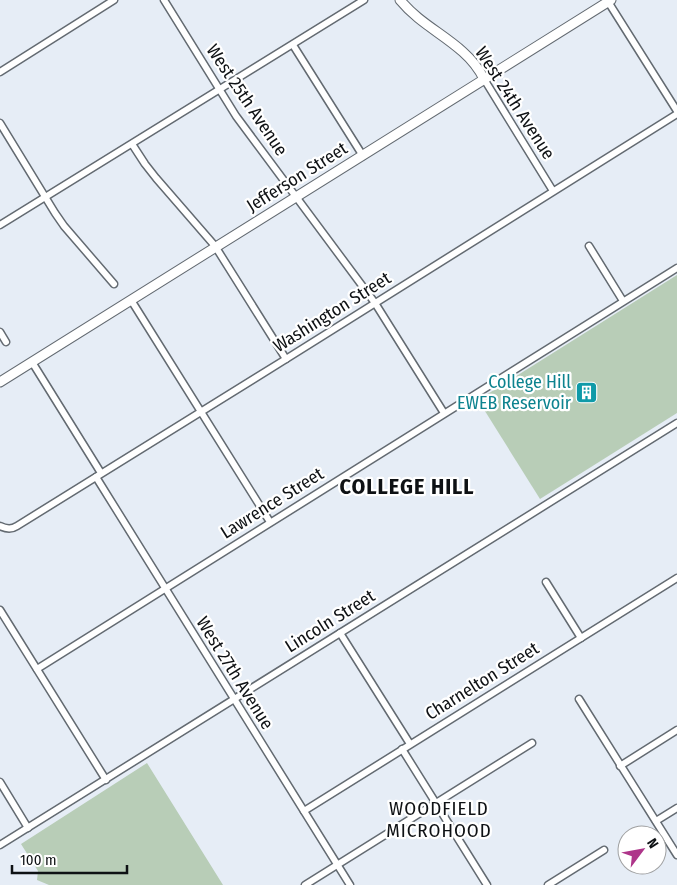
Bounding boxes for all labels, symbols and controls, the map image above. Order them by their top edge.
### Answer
street label: West 25th Avenue [202,40,292,160]
street label: West 24th Avenue [470,43,560,164]
street label: Jefferson Street [243,137,352,217]
street label: Washington Street [269,267,395,357]
place label: College Hill EWEB Reservoir [457,371,572,414]
building icon: College Hill EWEB Reservoir [575,380,599,404]
street label: Lawrence Street [216,463,328,543]
district label: COLLEGE HILL [339,473,475,500]
street label: Lincoln Street [281,585,379,657]
street label: West 27th Avenue [192,613,279,734]
street label: Charnelton Street [421,637,543,725]
district label: WOODFIELD MICROHOOD [386,797,492,842]
north arrow [617,825,667,875]
text: N [643,835,662,851]
scale bar [12,842,128,874]
text: 100 m [20,851,57,869]

